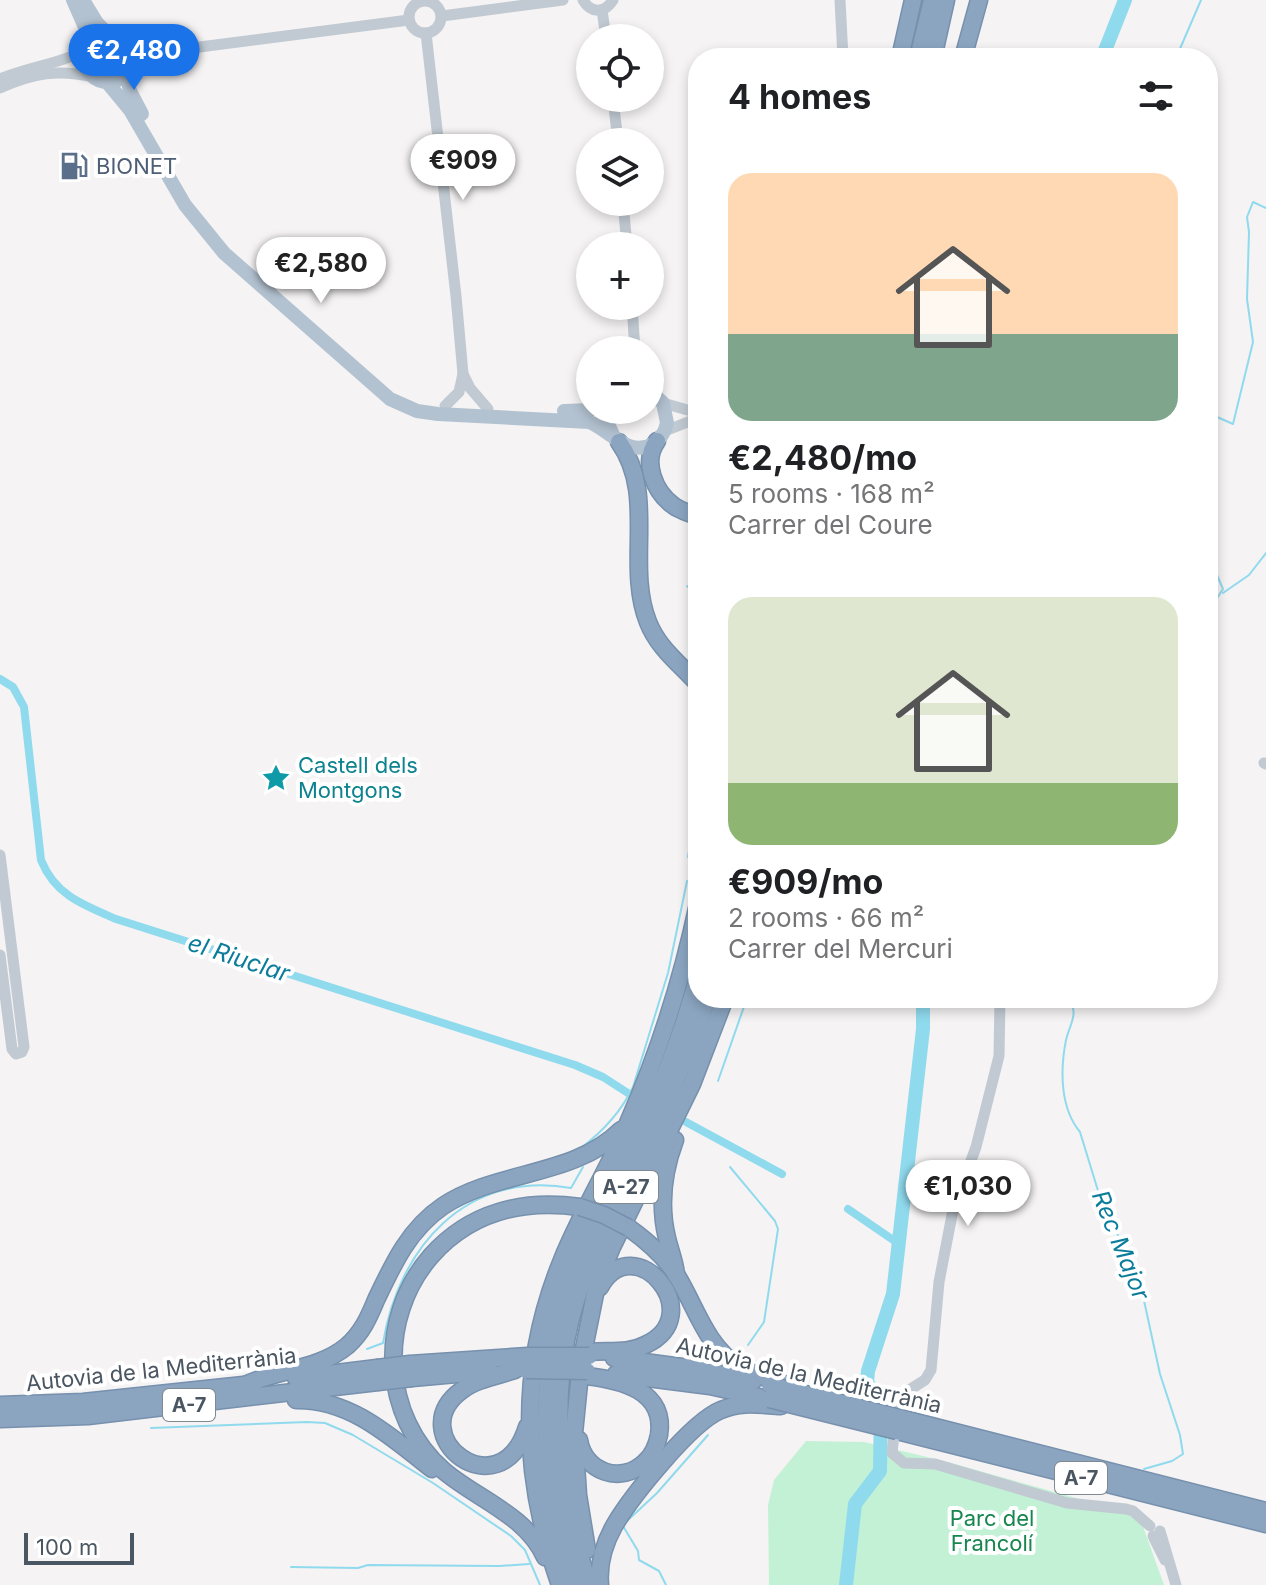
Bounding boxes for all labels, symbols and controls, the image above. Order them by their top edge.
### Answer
pin: €2,480 [69,24,199,92]
map controls [576,24,664,424]
button: locate [576,24,664,112]
text: €2,480 [87,34,181,65]
icon: filters [1134,74,1178,118]
text: 4 homes [728,76,871,117]
button: layers [576,128,664,216]
pin: €909 [416,134,510,202]
text: €909 [428,144,498,175]
fuel station icon: BIONET [59,151,89,181]
place label: BIONET [96,153,177,179]
icon: home [881,225,1025,369]
button: + [576,232,664,320]
pin: €2,580 [256,237,386,305]
text: €2,580 [274,247,368,278]
button: − [576,336,664,424]
text: €2,480/mo [728,437,917,478]
text: 5 rooms · 168 m² [728,478,935,509]
text: Carrer del Coure [728,509,933,540]
icon: home [881,649,1025,793]
place label: Castell dels Montgons [298,752,418,803]
place icon: Castell dels Montgons [261,763,291,793]
text: €909/mo [728,861,883,902]
text: 2 rooms · 66 m² [728,902,924,933]
water label: el Riuclar [185,928,294,988]
text: Carrer del Mercuri [728,933,953,964]
pin: €1,030 [903,1160,1033,1228]
text: €1,030 [924,1170,1012,1201]
road number: A-27 [594,1171,658,1203]
water label: Rec Major [1086,1186,1156,1305]
street label: Autovia de la Mediterrània [674,1332,944,1418]
street label: Autovia de la Mediterrània [24,1342,298,1396]
road number: A-7 [163,1389,215,1421]
road number: A-7 [1055,1462,1107,1494]
park label: Parc del Francolí [950,1505,1034,1556]
scale bar [24,1529,134,1565]
text: 100 m [36,1534,98,1560]

